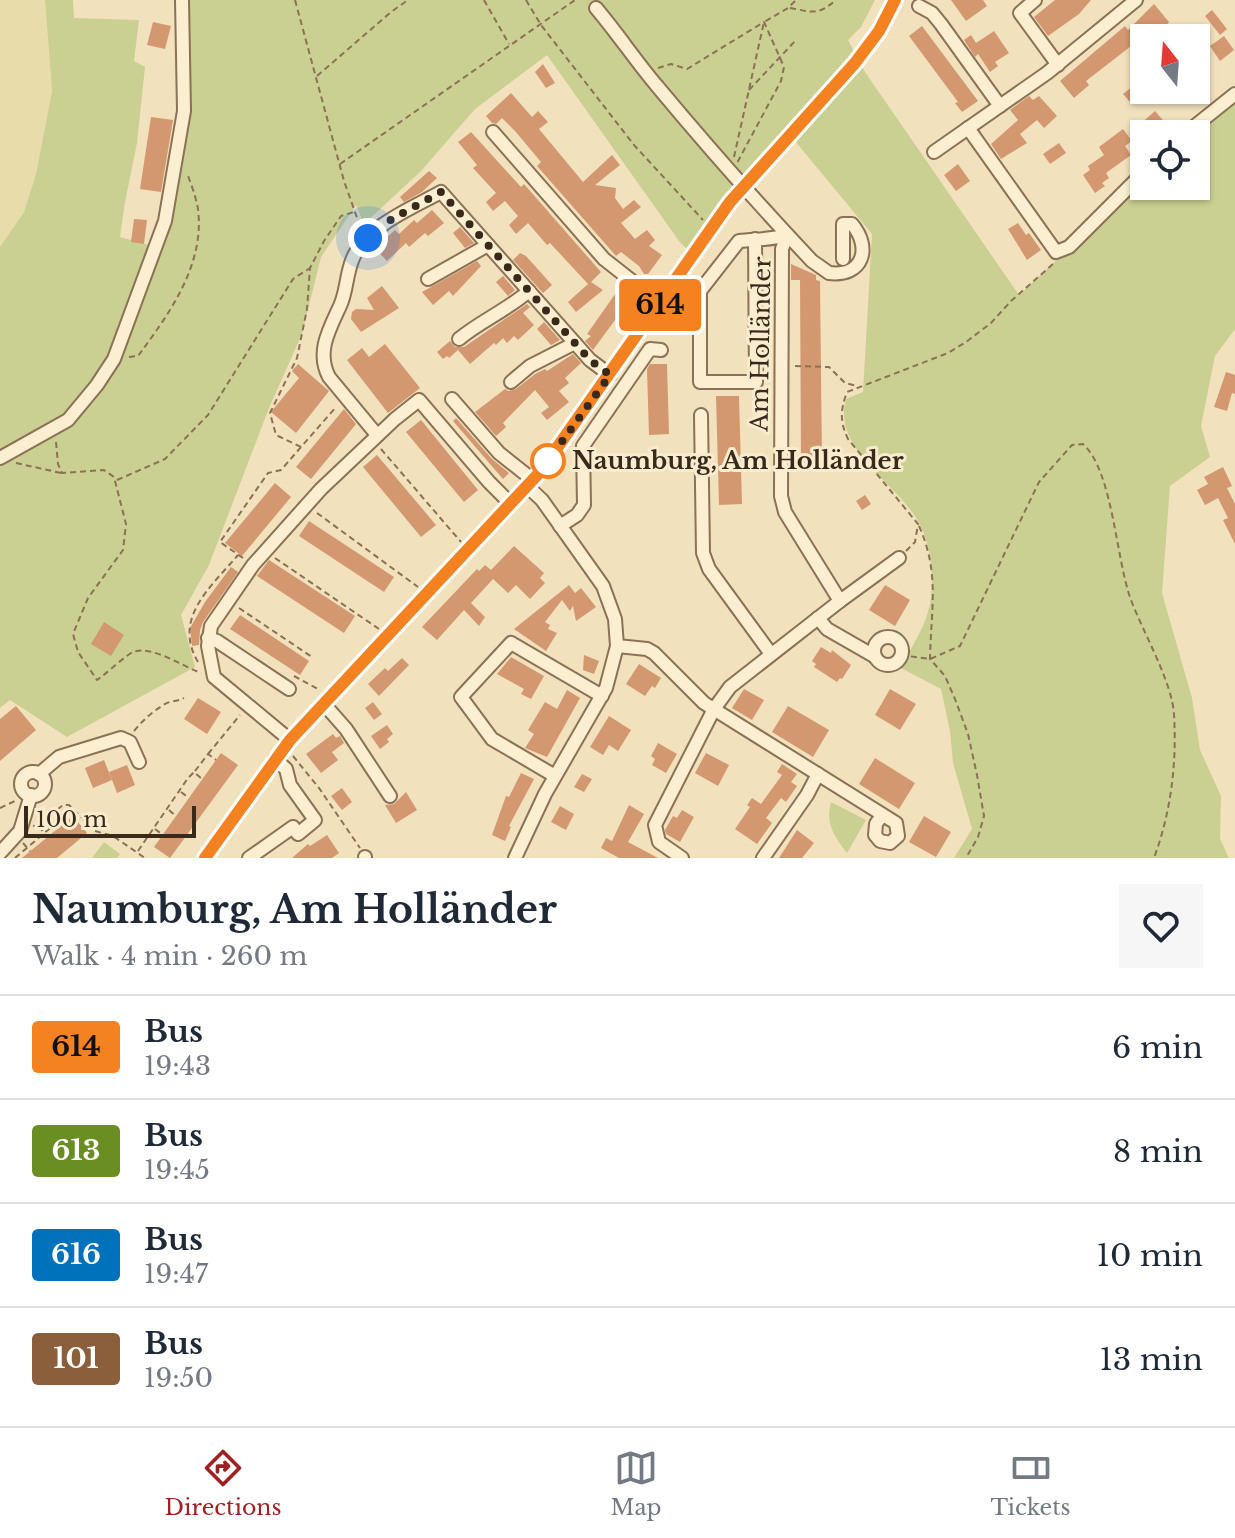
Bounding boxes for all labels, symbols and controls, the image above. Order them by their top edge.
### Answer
north arrow [1130,24,1210,104]
map controls [1130,24,1210,200]
button: locate [1130,120,1210,200]
your location [348,218,388,258]
street label: Am Holländer [744,256,777,433]
line badge: 614 [614,279,706,331]
text: 614 [635,287,685,322]
marker: Naumburg, Am Holländer [531,444,565,478]
place label: Naumburg, Am Holländer [572,446,904,475]
scale bar [24,802,196,838]
text: 100 m [36,806,107,833]
button: heart [1119,884,1203,968]
text: Naumburg, Am Holländer [32,886,557,933]
text: Walk · 4 min · 260 m [32,940,307,972]
text: Bus [144,1013,203,1050]
text: 614 [51,1029,101,1064]
text: 6 min [1112,1029,1203,1066]
text: 19:43 [144,1050,211,1082]
text: Bus [144,1117,203,1154]
text: 613 [52,1133,100,1168]
text: 8 min [1113,1133,1203,1170]
text: 19:45 [144,1154,210,1186]
text: Bus [144,1221,203,1258]
text: 616 [51,1237,101,1272]
text: 10 min [1097,1237,1203,1274]
text: 19:47 [144,1258,208,1290]
text: Bus [144,1325,203,1362]
text: 101 [53,1341,99,1376]
text: 13 min [1099,1341,1203,1378]
text: 19:50 [144,1362,213,1394]
tab: Directions [165,1446,281,1521]
tab: Map [610,1446,662,1521]
tab: Tickets [991,1446,1071,1521]

